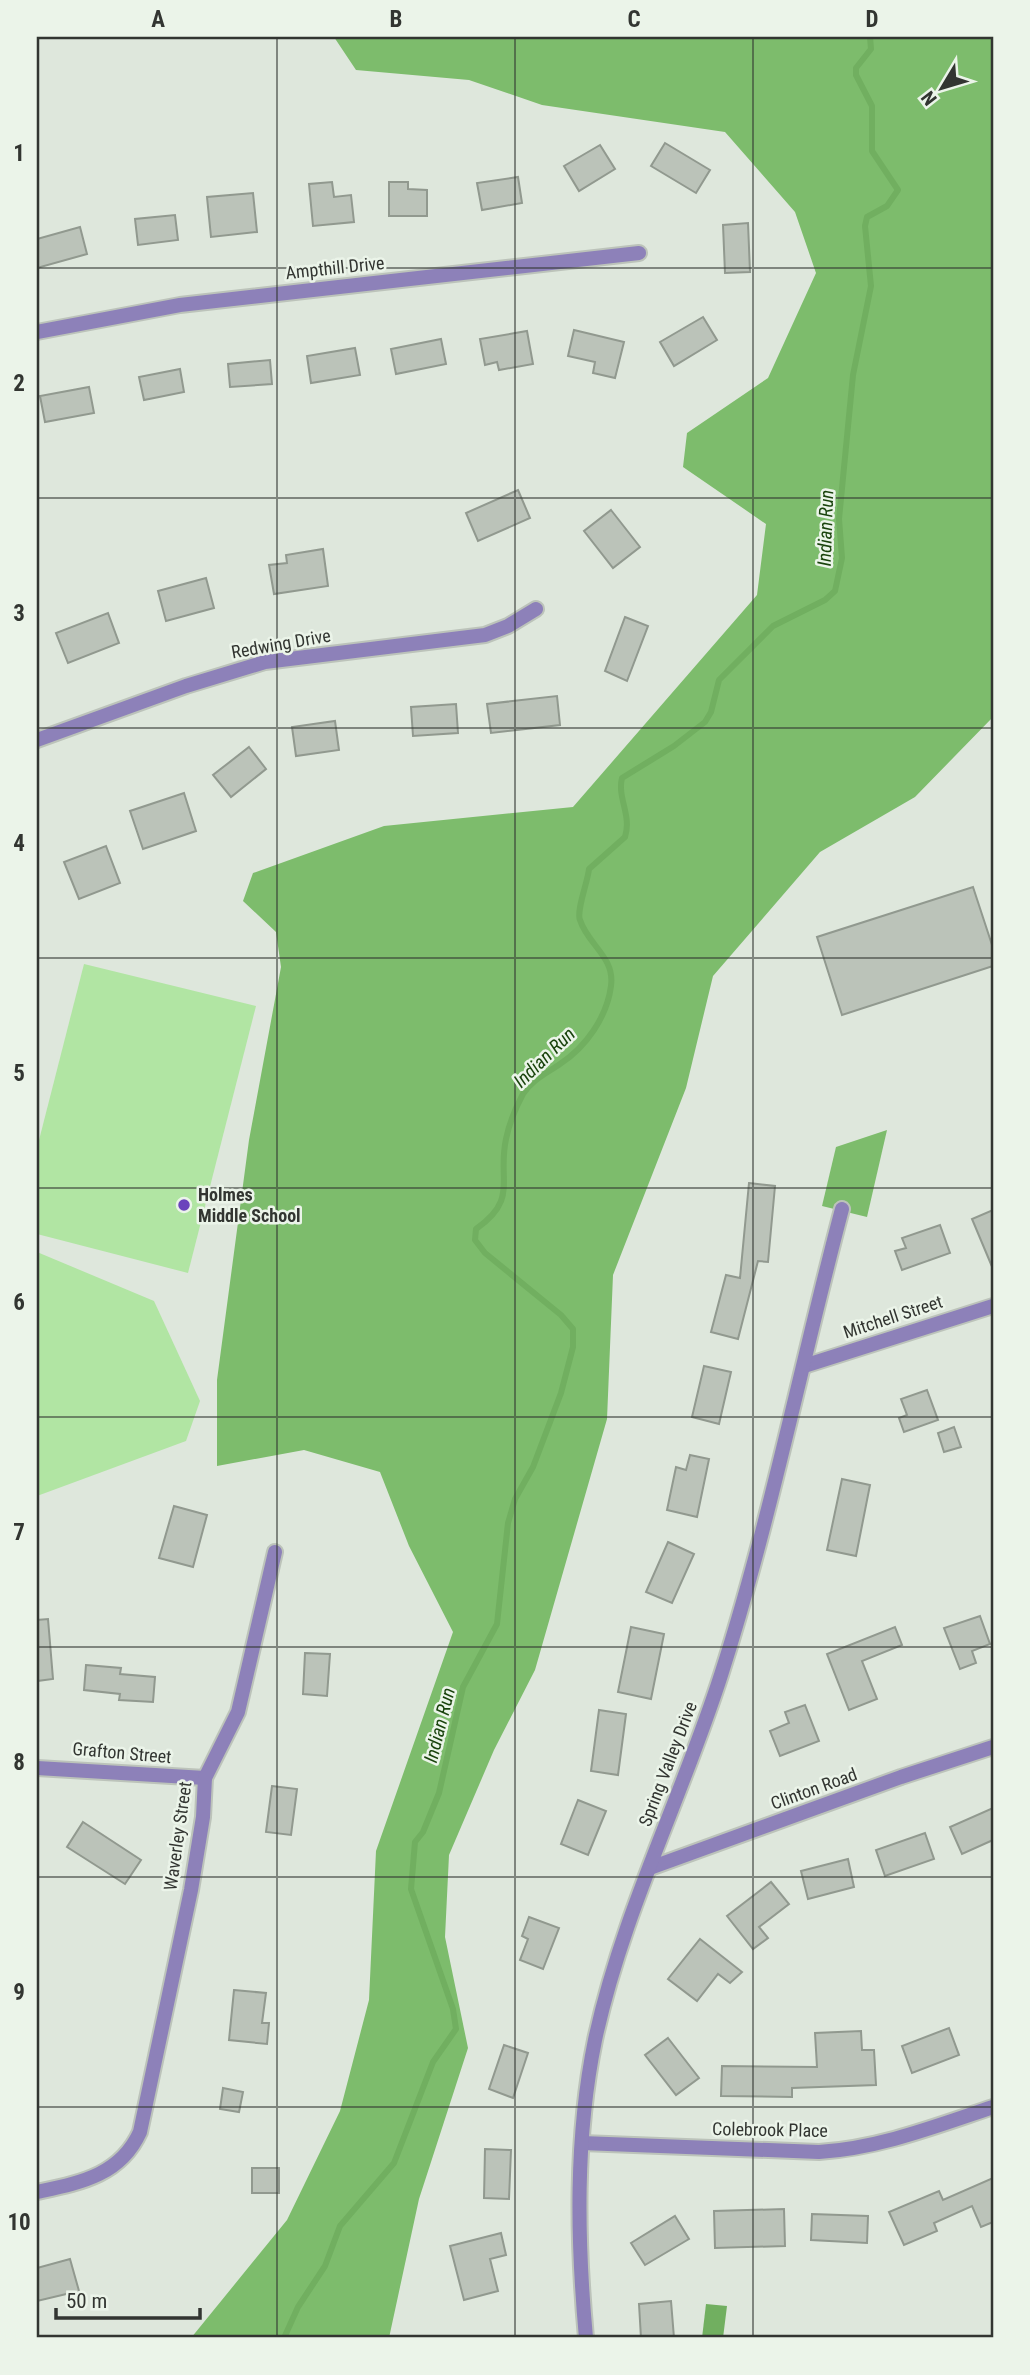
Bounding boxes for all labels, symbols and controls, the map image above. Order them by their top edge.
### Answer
text: A [151,6,165,33]
text: B [390,6,402,33]
text: C [627,6,641,33]
text: D [866,6,879,33]
north arrow [908,52,978,122]
text: N [916,86,942,110]
text: 1 [13,140,25,167]
street label: Ampthill Drive [284,252,385,283]
text: 2 [13,370,25,397]
water label: Indian Run [813,489,838,567]
text: 3 [13,600,25,627]
street label: Redwing Drive [230,624,332,663]
text: 4 [13,830,25,857]
water label: Indian Run [509,1022,580,1092]
text: 5 [13,1060,25,1087]
place label: Holmes Middle School [198,1184,301,1226]
marker: Holmes Middle School [176,1197,192,1213]
text: 6 [13,1289,25,1316]
street label: Mitchell Street [841,1291,945,1342]
text: 7 [13,1519,25,1546]
water label: Indian Run [419,1685,460,1765]
street label: Spring Valley Drive [634,1698,701,1829]
street label: Grafton Street [72,1738,172,1767]
text: 8 [13,1749,25,1776]
street label: Clinton Road [768,1763,860,1814]
street label: Waverley Street [159,1780,196,1892]
text: 9 [13,1979,25,2006]
street label: Colebrook Place [712,2118,828,2141]
text: 10 [7,2209,31,2236]
scale bar [56,2277,200,2321]
text: 50 m [66,2289,107,2313]

